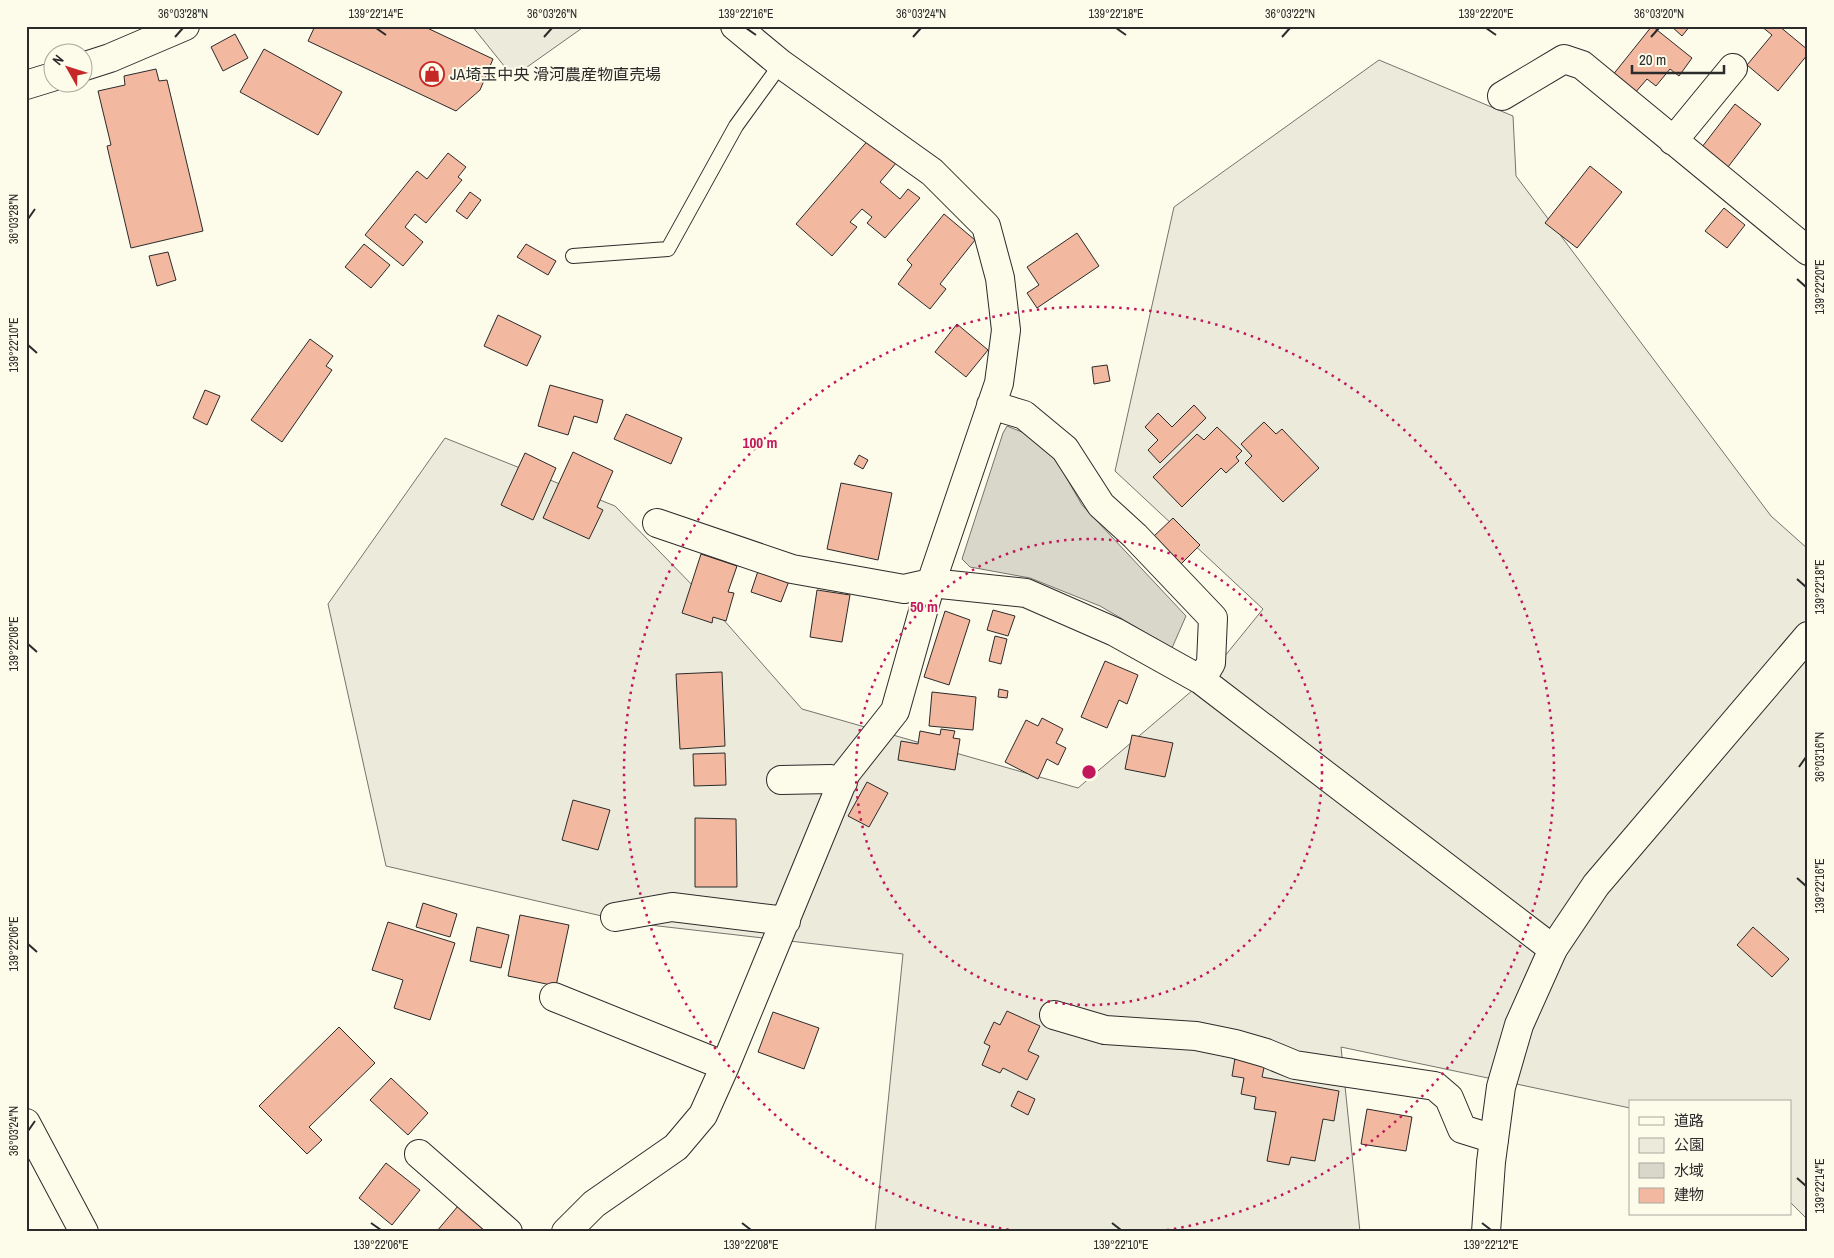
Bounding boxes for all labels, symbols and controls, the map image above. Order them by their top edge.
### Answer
text: 36°03'28"N [158,6,208,22]
text: 139°22'14"E [348,6,404,22]
text: 36°03'26"N [527,6,577,22]
text: 139°22'16"E [718,6,774,22]
text: 36°03'24"N [896,6,946,22]
text: 139°22'18"E [1088,6,1144,22]
text: 36°03'22"N [1265,6,1315,22]
text: 139°22'20"E [1458,6,1514,22]
text: 36°03'20"N [1634,6,1684,22]
north arrow [42,42,92,92]
scale bar [1632,42,1724,74]
text: 20 m [1639,49,1666,70]
text: N [48,51,68,69]
shop icon: JA埼玉中央 滑河農産物直売場 [419,61,445,87]
place label: JA埼玉中央 滑河農産物直売場 [450,63,661,85]
text: 36°03'28"N [6,194,22,244]
text: 139°22'20"E [1812,259,1828,315]
text: 139°22'10"E [6,317,22,373]
text: 100 m [743,432,777,453]
text: 139°22'18"E [1812,559,1828,615]
text: 50 m [910,596,938,617]
text: 139°22'08"E [6,616,22,672]
text: 36°03'16"N [1812,732,1828,782]
centre of rings [1080,763,1098,781]
text: 139°22'16"E [1812,858,1828,914]
text: 139°22'06"E [6,916,22,972]
legend [1629,1100,1792,1216]
text: 36°03'24"N [6,1106,22,1156]
text: 道路 [1674,1110,1704,1131]
text: 公園 [1674,1134,1704,1155]
text: 139°22'14"E [1812,1158,1828,1214]
text: 水域 [1674,1160,1704,1181]
text: 建物 [1674,1184,1704,1205]
text: 139°22'06"E [353,1237,409,1253]
text: 139°22'08"E [723,1237,779,1253]
text: 139°22'10"E [1093,1237,1149,1253]
text: 139°22'12"E [1463,1237,1519,1253]

